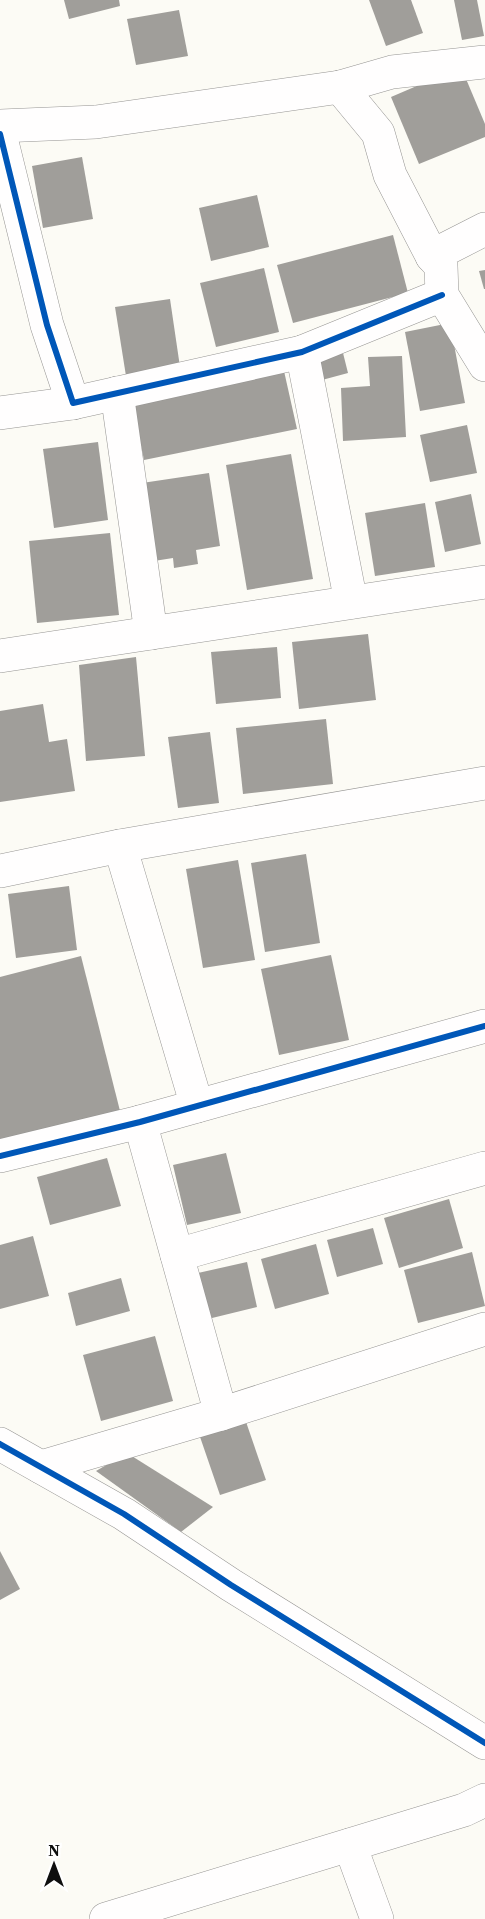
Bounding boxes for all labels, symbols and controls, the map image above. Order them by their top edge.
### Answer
north arrow [24,1835,84,1895]
text: N [48,1839,60,1861]

